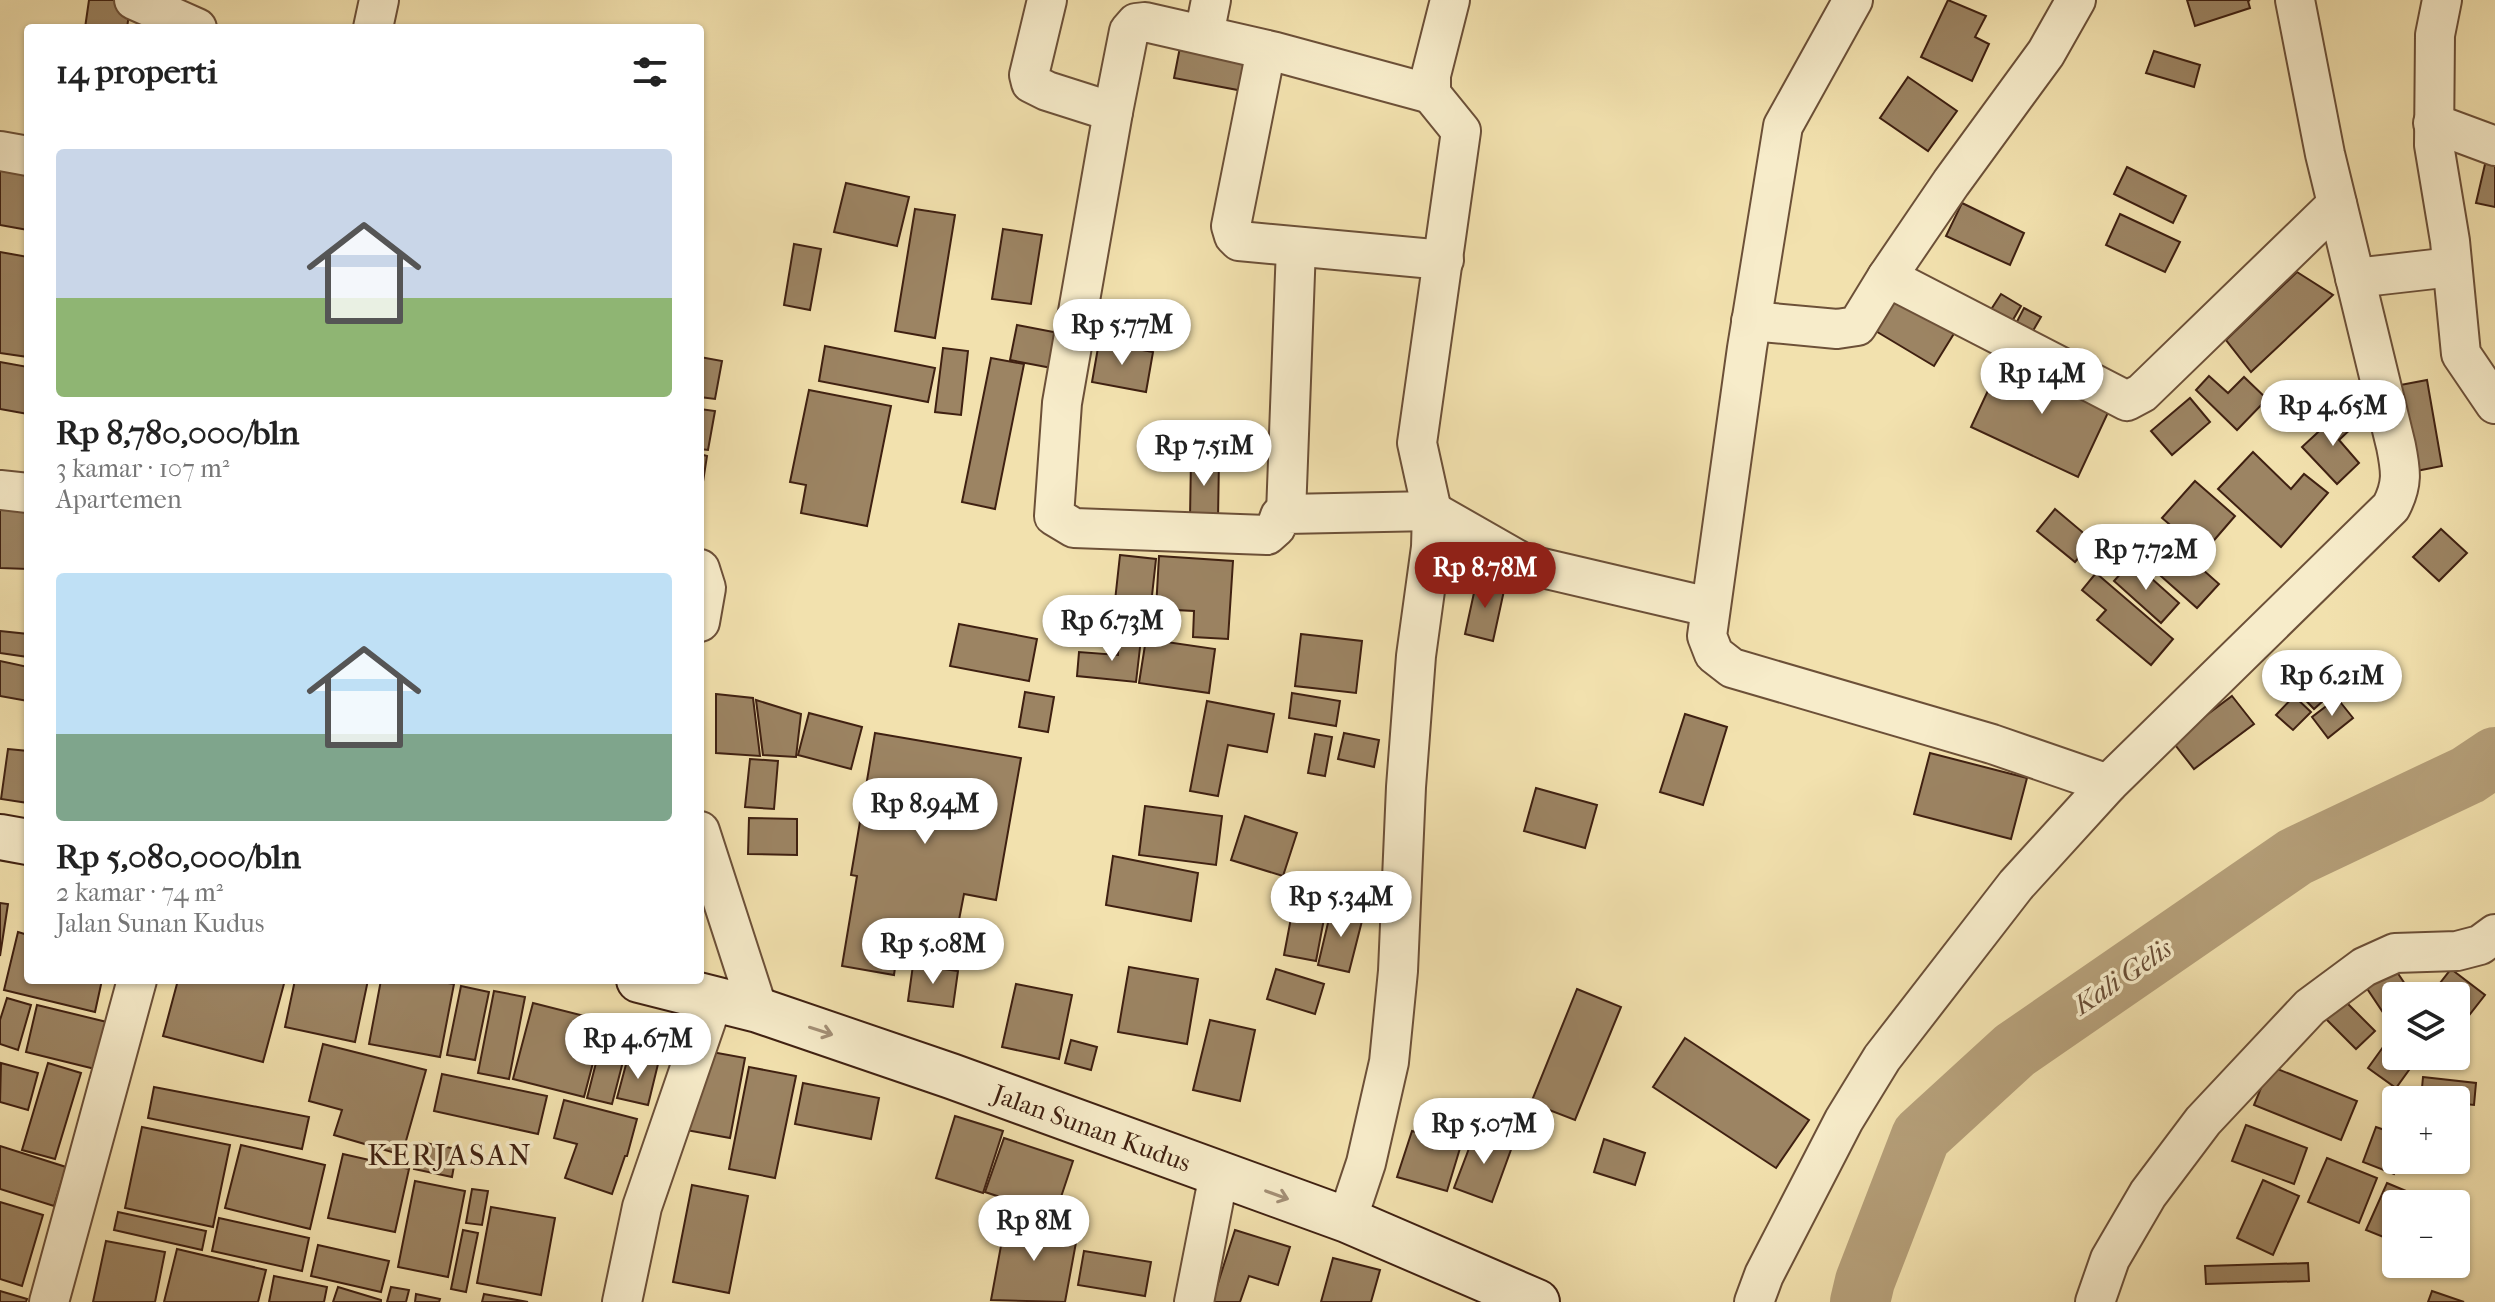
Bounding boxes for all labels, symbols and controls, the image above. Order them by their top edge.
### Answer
icon: filters [628,50,672,94]
text: 14 properti [56,52,217,92]
icon: home [292,201,436,345]
pin: Rp 5.77M [1039,299,1205,367]
text: Rp 5.77M [1071,309,1173,340]
pin: Rp 14M [1977,348,2107,416]
text: Rp 14M [1999,358,2085,389]
pin: Rp 4.65M [2250,380,2416,448]
text: Rp 4.65M [2279,390,2387,421]
text: Rp 8,780,000/bln [56,413,299,453]
pin: Rp 7.51M [1121,420,1287,488]
text: Rp 7.51M [1155,430,1253,461]
text: 3 kamar · 107 m² [56,453,229,484]
text: Apartemen [56,484,182,515]
pin: Rp 7.72M [2063,524,2229,592]
text: Rp 7.72M [2094,534,2198,565]
pin: Rp 8.78M [1402,542,1568,610]
text: Rp 8.78M [1433,552,1537,583]
pin: Rp 6.73M [1029,595,1195,663]
text: Rp 6.73M [1060,605,1164,636]
icon: home [292,625,436,769]
pin: Rp 6.21M [2249,650,2415,718]
text: Rp 6.21M [2280,660,2384,691]
pin: Rp 8.94M [842,778,1008,846]
text: Rp 8.94M [871,788,979,819]
text: Rp 5,080,000/bln [56,837,301,877]
pin: Rp 5.34M [1258,871,1424,939]
text: 2 kamar · 74 m² [56,877,223,908]
text: Rp 5.34M [1289,881,1393,912]
text: Jalan Sunan Kudus [56,908,264,939]
pin: Rp 5.08M [850,918,1016,986]
text: Rp 5.08M [880,928,986,959]
water label: Kali Gelis [2065,931,2179,1022]
map controls [2382,982,2470,1278]
button: layers [2382,982,2470,1070]
pin: Rp 4.67M [555,1013,721,1081]
text: Rp 4.67M [583,1023,693,1054]
one-way arrow [808,1024,834,1039]
street label: Jalan Sunan Kudus [987,1078,1195,1179]
button: + [2382,1086,2470,1174]
pin: Rp 5.07M [1401,1098,1567,1166]
text: Rp 5.07M [1431,1108,1537,1139]
district label: KERJASAN [367,1138,533,1173]
one-way arrow [1264,1189,1289,1203]
button: − [2382,1190,2470,1278]
pin: Rp 8M [978,1195,1090,1263]
text: Rp 8M [996,1205,1072,1236]

